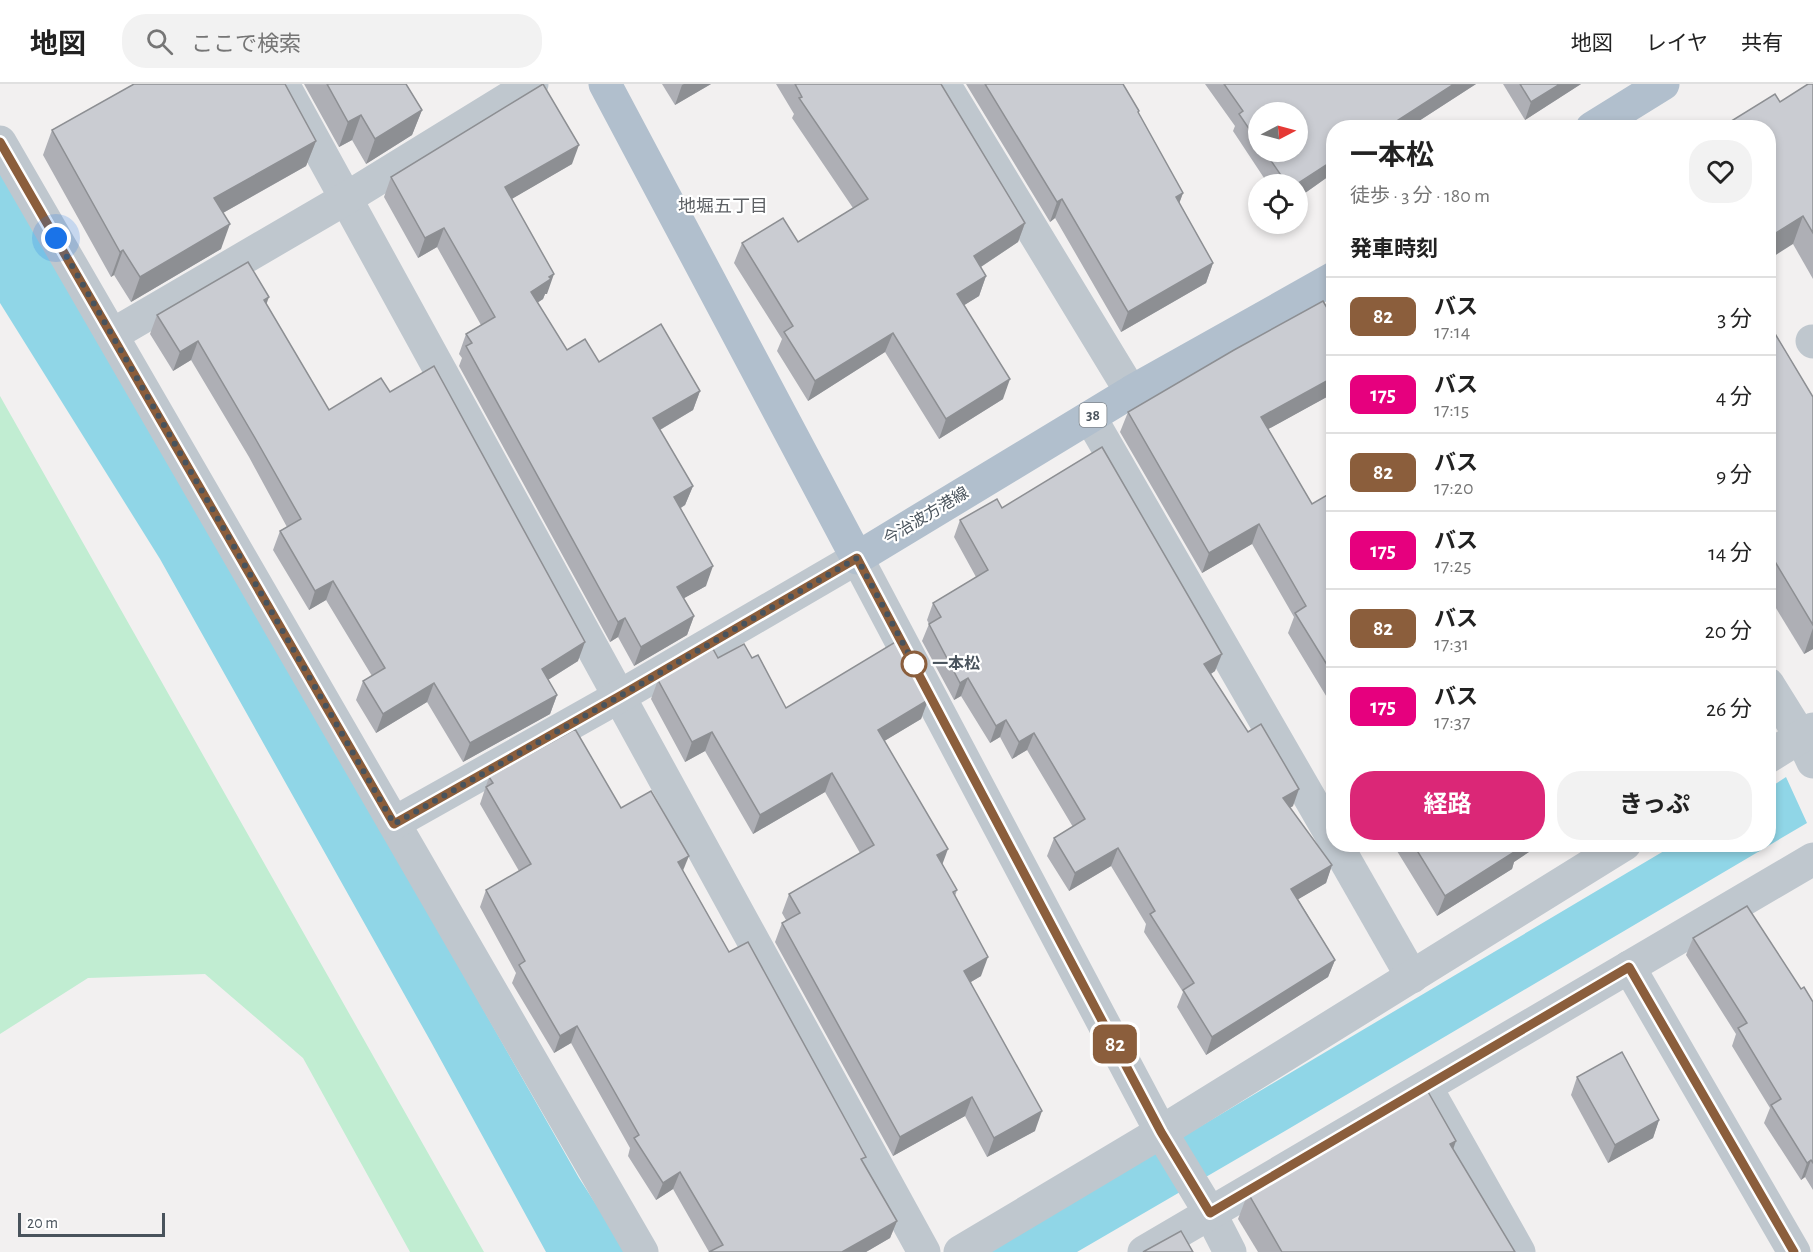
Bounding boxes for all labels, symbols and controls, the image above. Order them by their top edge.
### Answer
search box [122,14,542,68]
icon: search [143,25,176,58]
text: 地図 [30,31,86,59]
text: ここで検索 [191,33,301,55]
text: 地図 [1571,33,1613,54]
text: レイヤ [1646,33,1708,54]
text: 共有 [1741,33,1783,54]
north arrow [1248,102,1308,162]
map controls [1248,102,1308,234]
button: heart [1689,140,1752,203]
text: 一本松 [1350,142,1434,170]
button: locate [1248,174,1308,234]
text: 徒歩 · 3 分 · 180 m [1350,186,1490,206]
district label: 地堀五丁目 [678,197,768,216]
your location [41,223,71,253]
text: 発車時刻 [1350,238,1438,260]
text: バス [1434,296,1478,318]
text: 82 [1373,306,1393,327]
text: 3 分 [1717,308,1752,330]
text: 17:14 [1434,322,1470,342]
text: バス [1434,374,1478,396]
text: 175 [1370,384,1396,405]
text: 4 分 [1716,386,1752,408]
text: 17:15 [1434,400,1469,420]
road number: 38 [1080,403,1106,427]
text: バス [1434,452,1478,474]
text: 82 [1373,462,1393,483]
text: 9 分 [1716,464,1752,486]
text: 17:20 [1434,478,1473,498]
street label: 今治波方港線 [880,484,971,548]
text: バス [1434,530,1478,552]
text: 175 [1370,540,1396,561]
text: 14 分 [1708,542,1752,564]
text: 17:25 [1434,556,1471,576]
text: バス [1434,608,1478,630]
text: 82 [1373,618,1393,639]
text: 20 分 [1705,620,1752,642]
text: 17:31 [1434,634,1469,654]
marker: 一本松 [901,651,927,677]
place label: 一本松 [932,655,980,672]
text: バス [1434,686,1478,708]
text: 175 [1370,696,1396,717]
text: 26 分 [1706,698,1752,720]
text: 17:37 [1434,712,1470,732]
button: 経路 [1350,771,1545,840]
button: きっぷ [1557,771,1752,840]
line badge: 82 [1088,1024,1142,1064]
text: 82 [1105,1034,1125,1055]
scale bar [18,1210,165,1238]
text: 20 m [27,1215,58,1231]

